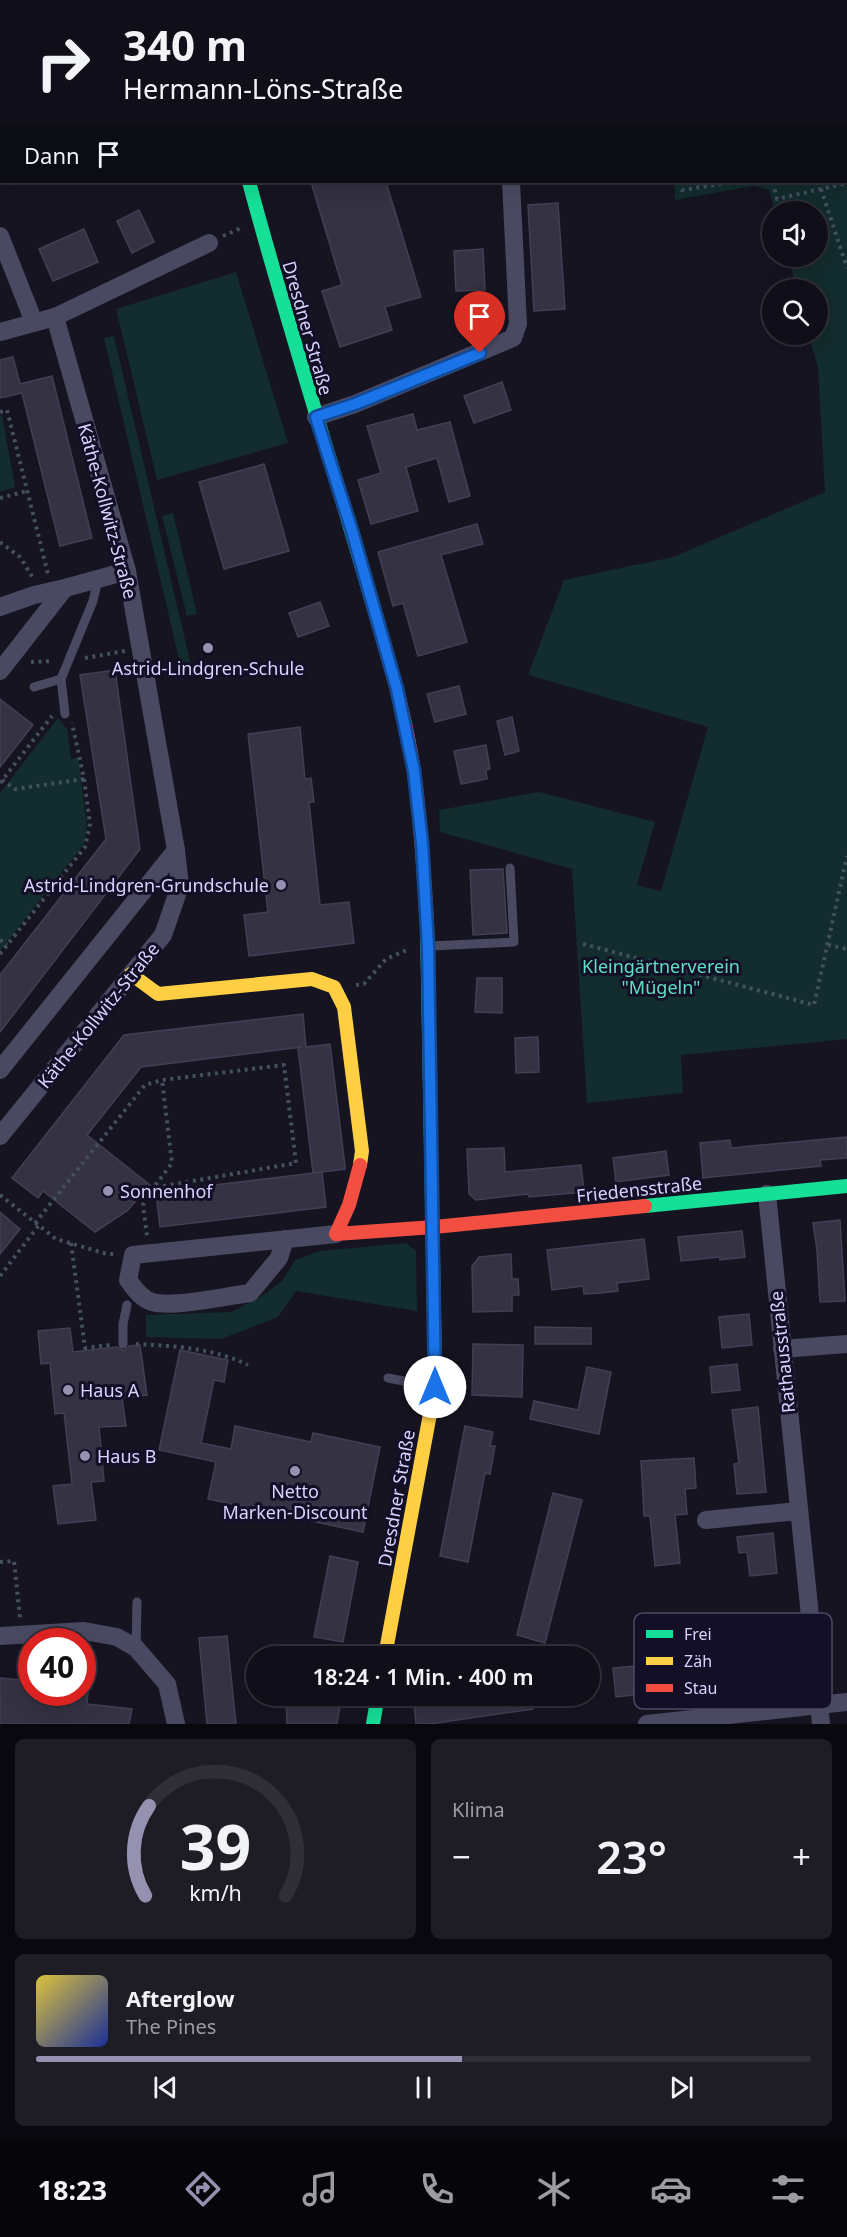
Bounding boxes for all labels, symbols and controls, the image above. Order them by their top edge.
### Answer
text: 340 m [123,16,247,73]
icon: right [24,24,102,102]
text: Hermann-Löns-Straße [123,70,403,107]
icon: arrive [92,138,125,171]
text: Dann [24,140,80,170]
map controls [762,201,828,345]
button: sound [762,201,828,267]
street label: Dresdner Straße [277,258,339,398]
button: search [762,279,828,345]
pin [454,291,505,353]
icon: arrive [463,300,496,333]
street label: Käthe-Kollwitz-Straße [73,421,143,601]
marker: Astrid-Lindgren-Schule [201,641,215,655]
place label: Astrid-Lindgren-Schule [112,656,304,680]
place label: Astrid-Lindgren-Grundschule [24,873,269,897]
marker: Astrid-Lindgren-Grundschule [274,878,288,892]
street label: Käthe-Kollwitz-Straße [32,937,164,1093]
park label: Kleingärtnerverein "Mügeln" [582,954,740,999]
street label: Friedensstraße [575,1170,703,1208]
place label: Sonnenhof [120,1179,213,1203]
marker: Sonnenhof [101,1184,115,1198]
street label: Rathausstraße [764,1290,800,1414]
position arrow [403,1355,467,1419]
place label: Haus A [80,1378,140,1402]
marker: Haus A [61,1383,75,1397]
street label: Dresdner Straße [372,1428,420,1568]
place label: Haus B [97,1444,157,1468]
marker: Haus B [78,1449,92,1463]
marker: Netto Marken-Discount [288,1464,302,1478]
place label: Netto Marken-Discount [222,1479,368,1524]
legend [634,1613,832,1709]
text: Frei [684,1623,712,1645]
speed limit sign: 40 [18,1628,96,1706]
text: Zäh [684,1650,712,1672]
text: 18:24 · 1 Min. · 400 m [312,1661,534,1691]
text: Stau [684,1677,717,1699]
text: Klima [452,1796,505,1823]
text: 39 [180,1803,251,1888]
text: 23° [596,1826,667,1887]
text: − [452,1834,471,1879]
text: + [792,1834,811,1879]
text: km/h [189,1878,242,1907]
text: Afterglow [126,1983,235,2013]
text: The Pines [126,2013,216,2040]
icon: previous [149,2071,182,2104]
icon: pause [407,2071,440,2104]
icon: next [665,2071,698,2104]
icon: directions [182,2168,224,2210]
icon: music [299,2168,341,2210]
icon: phone [416,2168,458,2210]
icon: climate [533,2168,575,2210]
icon: car [650,2168,692,2210]
icon: filters [767,2168,809,2210]
text: 18:23 [38,2171,107,2208]

